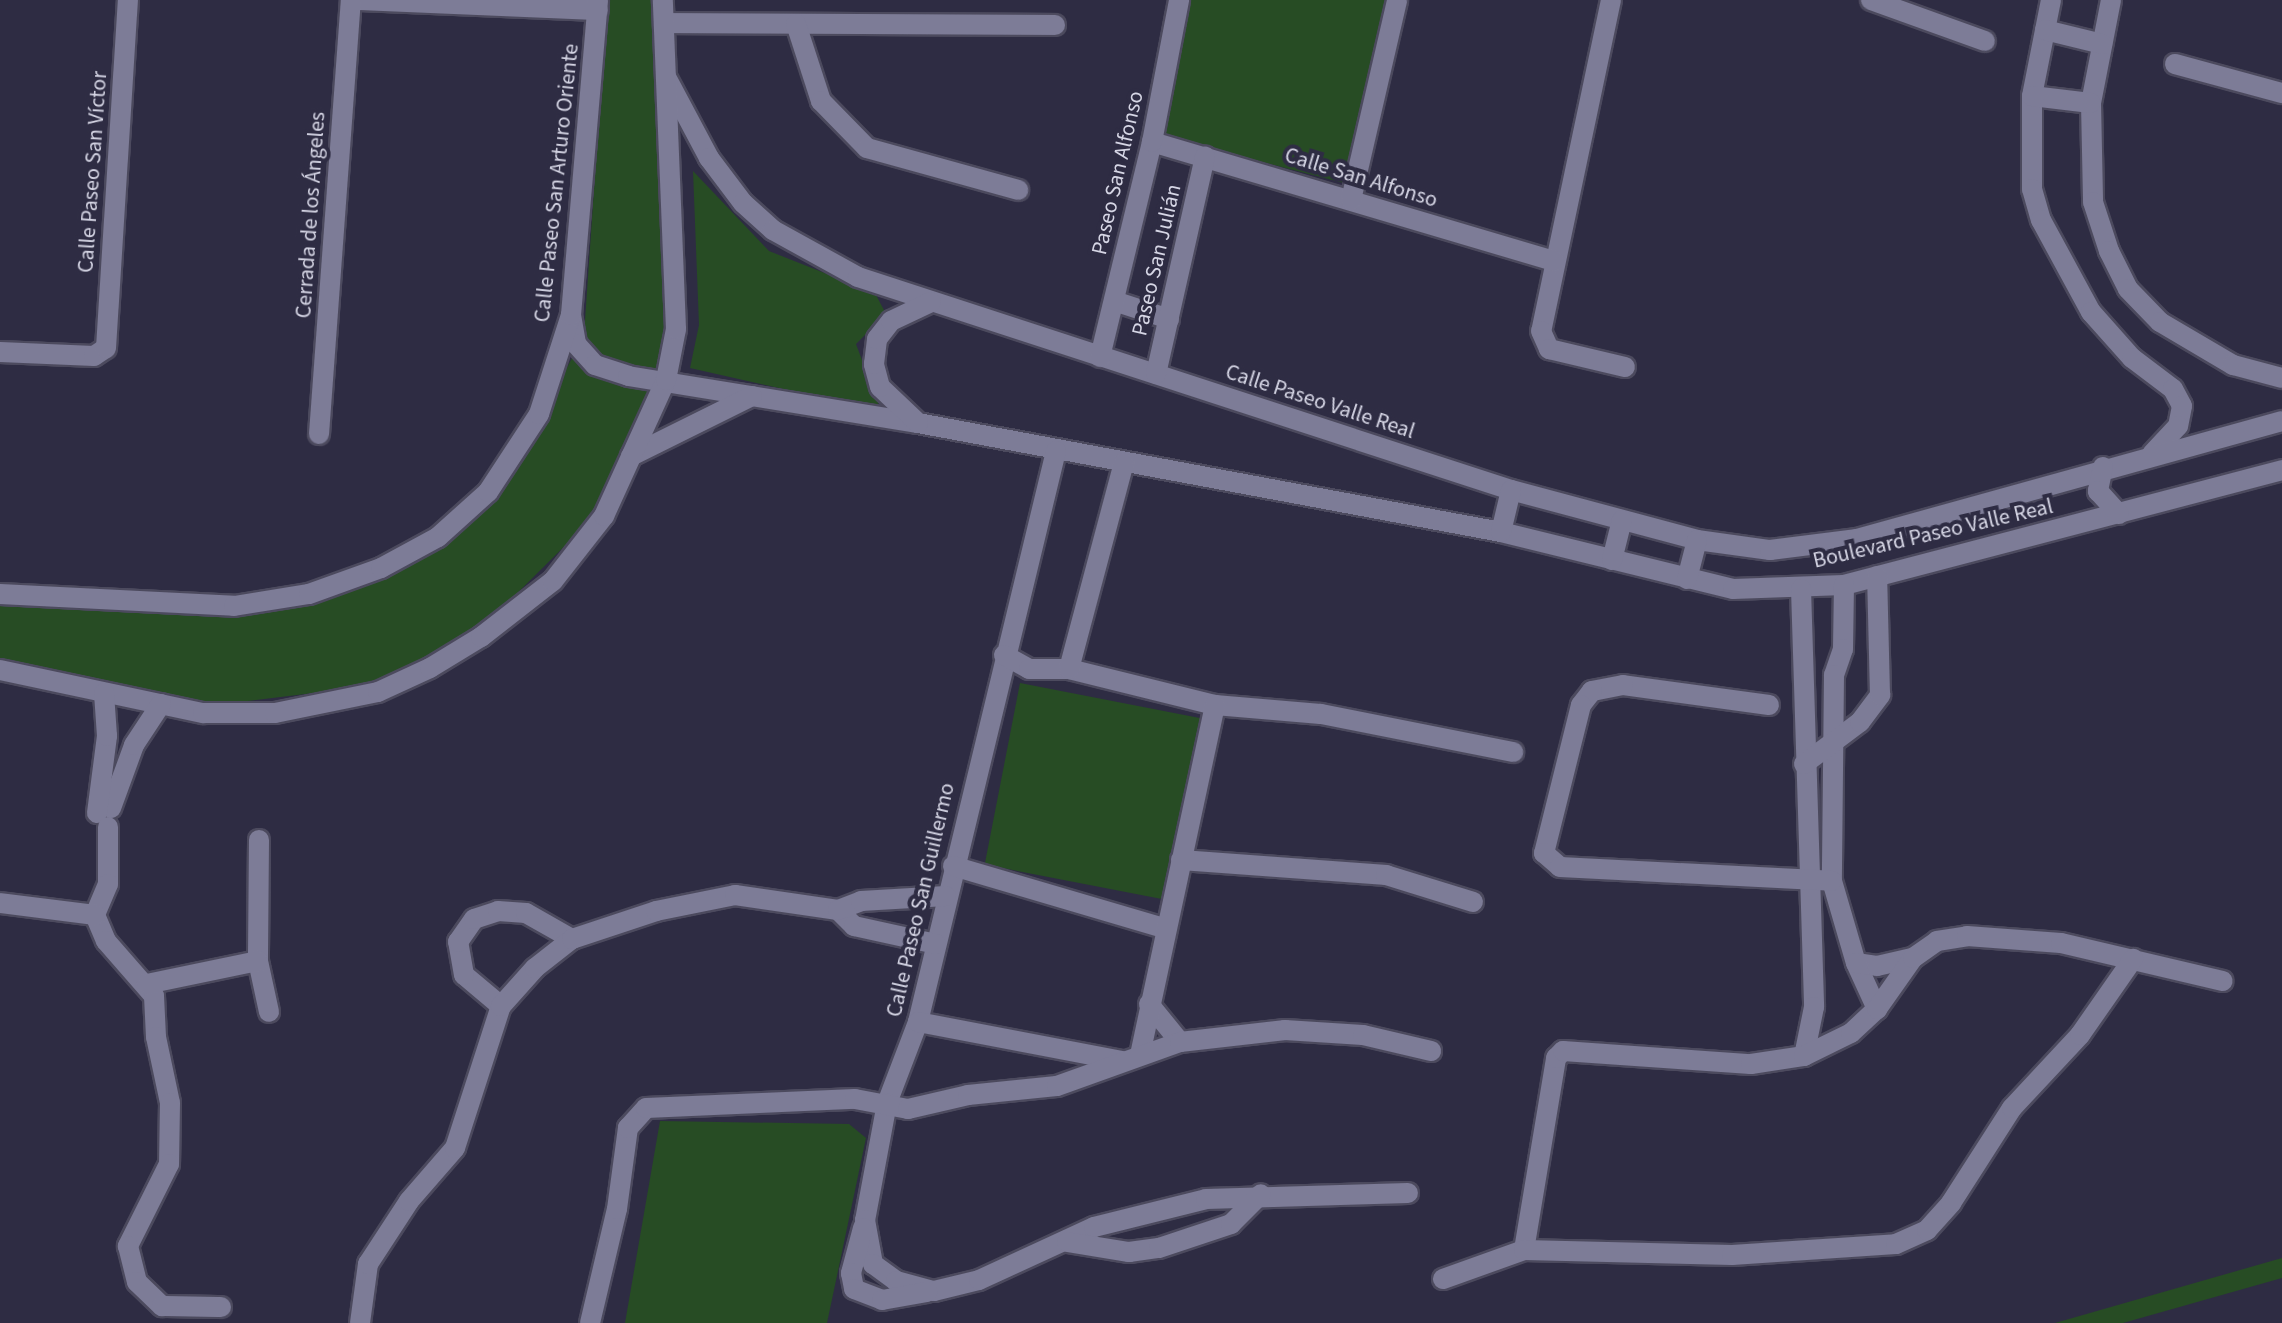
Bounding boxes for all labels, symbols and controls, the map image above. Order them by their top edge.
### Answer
street label: Calle Paseo San Arturo Oriente [529,42,585,324]
street label: Calle Paseo San Víctor [73,70,113,274]
street label: Paseo San Alfonso [1086,89,1150,257]
street label: Cerrada de los Ángeles [291,111,331,319]
street label: Calle San Alfonso [1281,142,1441,214]
street label: Paseo San Julián [1127,182,1187,338]
street label: Calle Paseo Valle Real [1222,359,1418,445]
street label: Boulevard Paseo Valle Real [1810,494,2056,574]
street label: Calle Paseo San Guillermo [881,780,961,1020]

